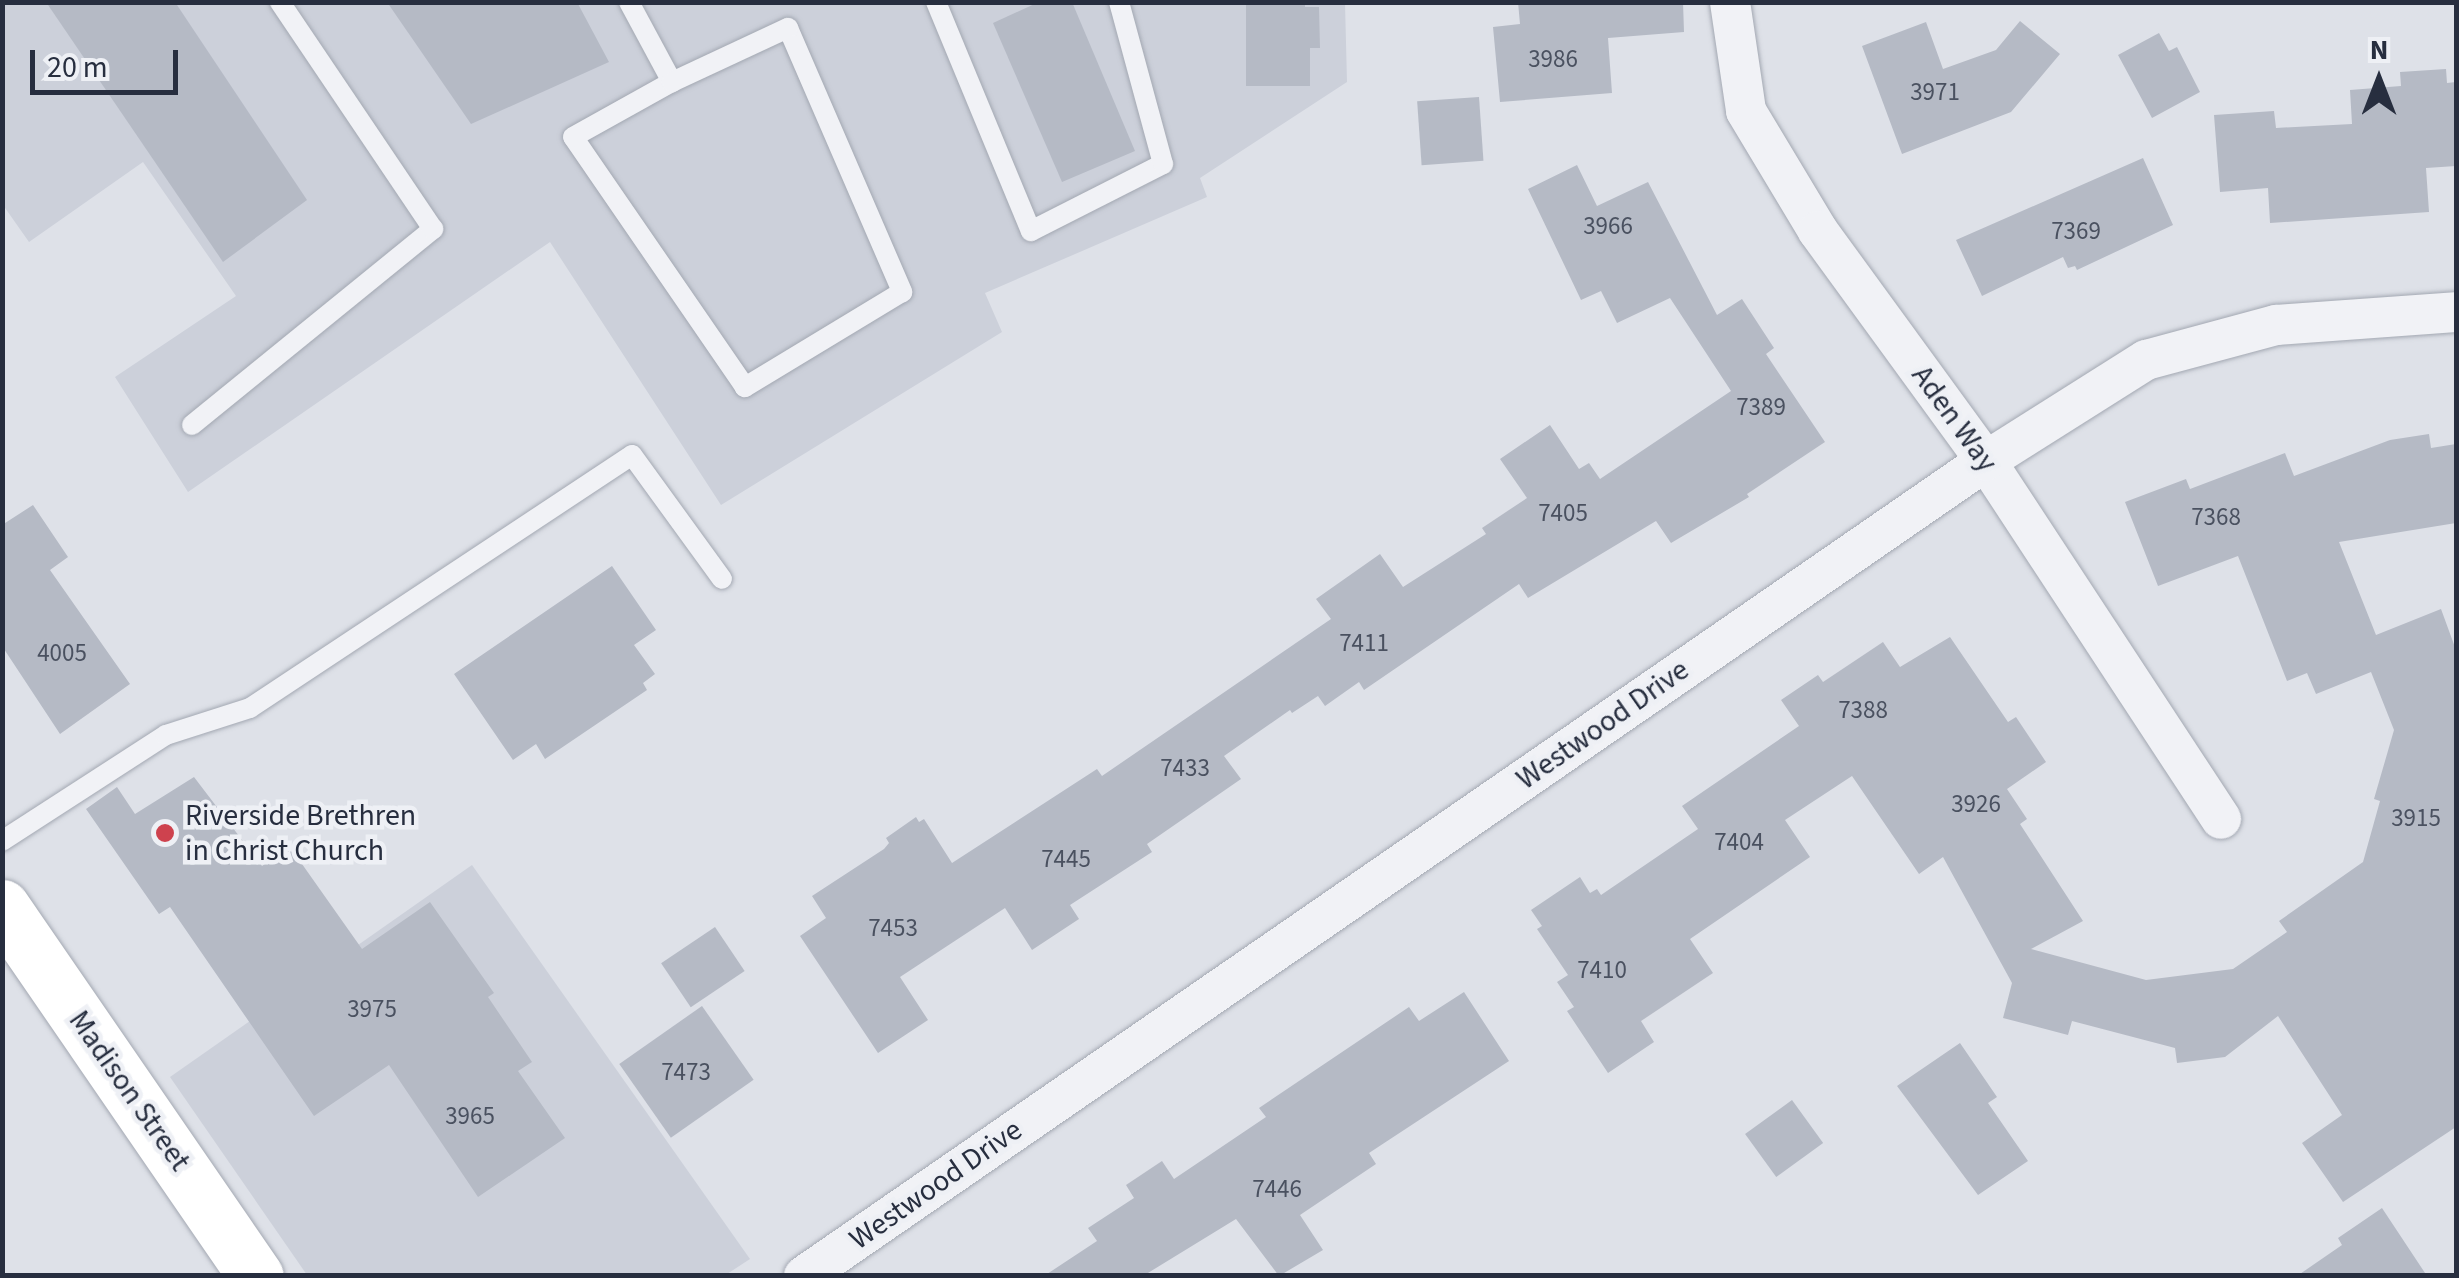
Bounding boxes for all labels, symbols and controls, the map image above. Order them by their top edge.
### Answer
scale bar [35,30,182,92]
north arrow [2329,30,2429,130]
text: N [2370,30,2388,70]
house number: 3986 [1528,44,1578,74]
text: 20 m [47,46,108,89]
house number: 3971 [1910,77,1960,107]
house number: 3966 [1583,211,1633,241]
house number: 7369 [2051,216,2101,246]
street label: Aden Way [1903,359,2005,479]
house number: 7389 [1736,392,1786,422]
house number: 7405 [1538,498,1588,528]
house number: 7368 [2191,502,2241,532]
house number: 7411 [1339,628,1389,658]
house number: 4005 [37,638,87,668]
street label: Westwood Drive [1510,652,1696,798]
house number: 7388 [1838,695,1888,725]
house number: 7433 [1160,753,1210,783]
house number: 3926 [1951,789,2001,819]
place label: Riverside Brethren in Christ Church [185,798,416,868]
house number: 3915 [2391,803,2441,833]
marker: Riverside Brethren in Christ Church [154,822,176,844]
house number: 7404 [1714,827,1764,857]
house number: 7445 [1041,844,1091,874]
house number: 7453 [868,913,918,943]
house number: 7410 [1577,955,1627,985]
house number: 3975 [347,994,397,1024]
street label: Madison Street [61,1004,197,1178]
house number: 7473 [661,1057,711,1087]
house number: 3965 [445,1101,495,1131]
street label: Westwood Drive [843,1112,1029,1258]
house number: 7446 [1252,1174,1302,1204]

